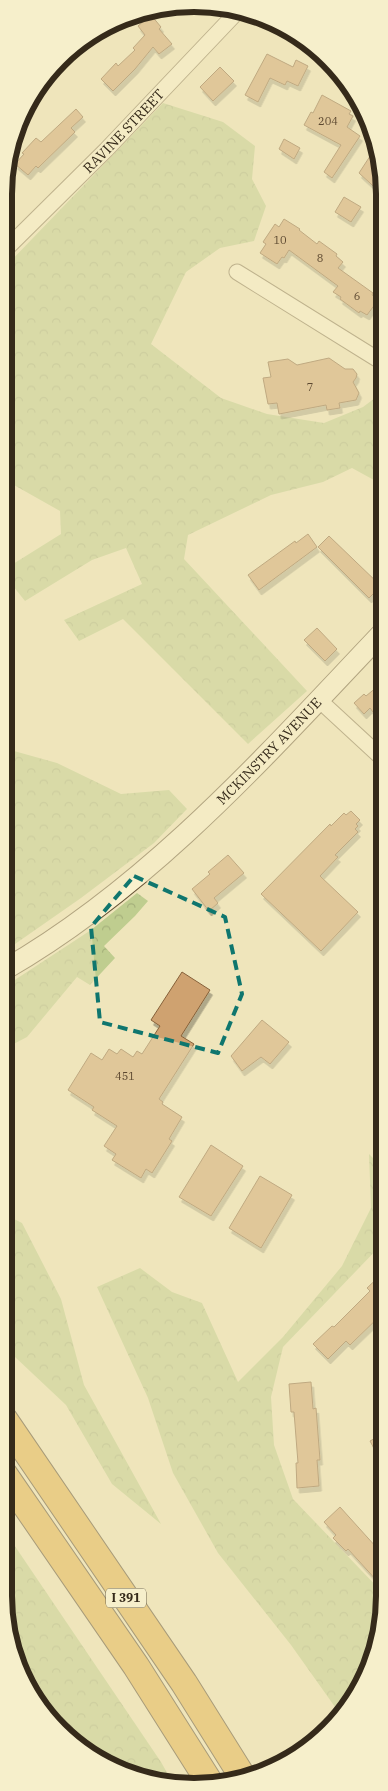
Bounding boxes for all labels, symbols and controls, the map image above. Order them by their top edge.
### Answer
street label: RAVINE STREET [79,85,168,177]
house number: 204 [318,114,338,128]
house number: 10 [273,233,287,247]
house number: 8 [317,251,323,265]
house number: 6 [354,289,360,303]
house number: 7 [307,380,313,394]
street label: MCKINSTRY AVENUE [213,694,325,808]
house number: 451 [115,1069,135,1083]
road number: I 391 [106,1589,146,1608]

